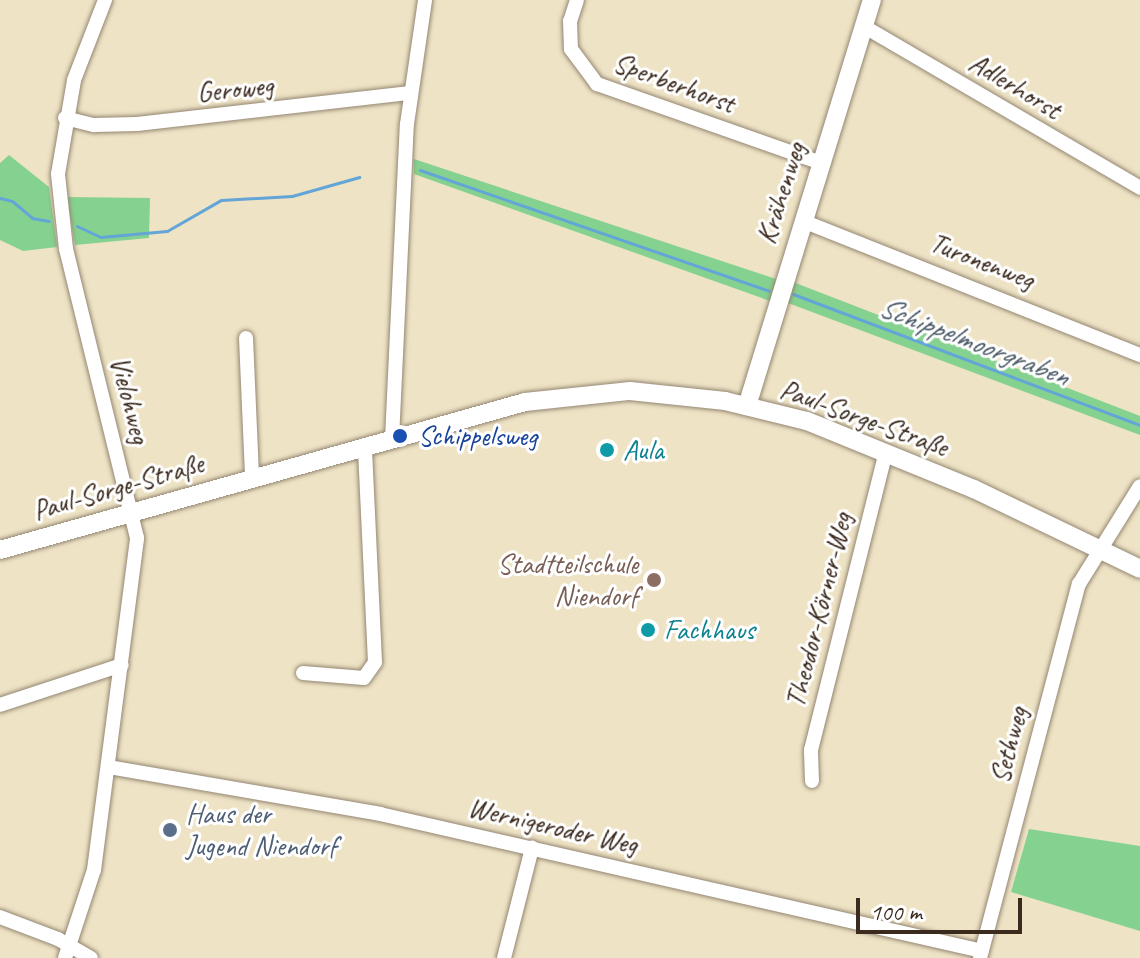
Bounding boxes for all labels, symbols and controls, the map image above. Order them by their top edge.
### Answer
street label: Sperberhorst [609,46,739,120]
street label: Adlerhorst [963,46,1067,126]
street label: Geroweg [195,68,275,110]
street label: Krähenweg [749,138,813,248]
street label: Turonenweg [925,226,1039,296]
water label: Schippelmoorgraben [874,288,1074,394]
street label: Vielohweg [103,353,157,447]
street label: Paul-Sorge-Straße [776,372,952,464]
place label: Schippelsweg [418,419,537,453]
marker: Schippelsweg [389,425,411,447]
place label: Aula [623,433,663,467]
marker: Aula [598,441,616,459]
street label: Paul-Sorge-Straße [29,447,207,527]
street label: Theodor-Körner-Weg [779,509,859,711]
place label: Stadtteilschule Niendorf [497,547,638,613]
marker: Stadtteilschule Niendorf [645,571,663,589]
place label: Fachhaus [664,613,755,647]
marker: Fachhaus [639,621,657,639]
street label: Sethweg [983,703,1035,787]
street label: Wernigeroder Weg [465,790,641,862]
place label: Haus der Jugend Niendorf [186,797,337,863]
marker: Haus der Jugend Niendorf [161,821,179,839]
scale bar [860,882,1026,932]
text: 100 m [870,897,922,927]

